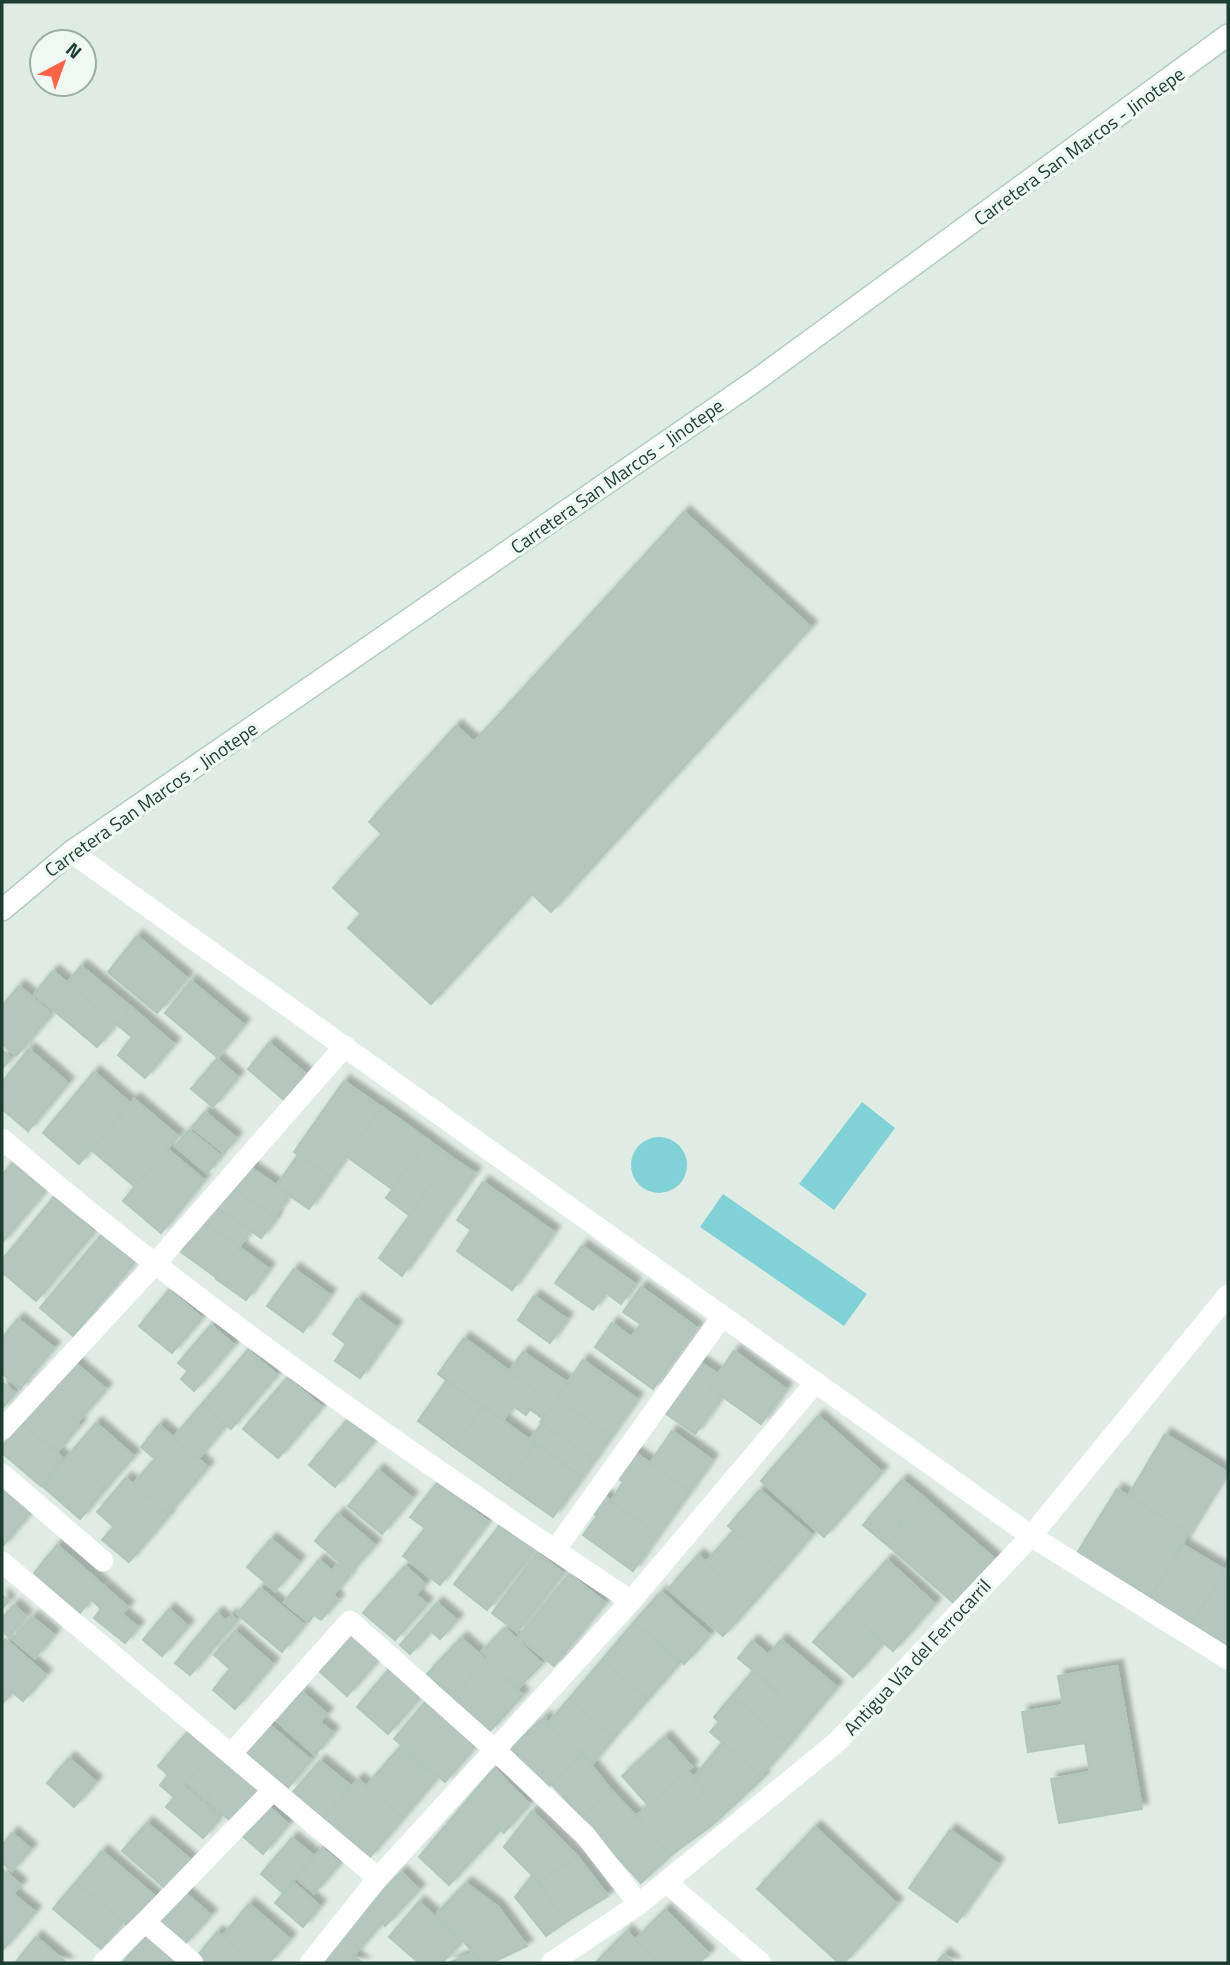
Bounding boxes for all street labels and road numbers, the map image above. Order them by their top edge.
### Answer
street label: Carretera San Marcos - Jinotepe [967,59,1190,232]
street label: Carretera San Marcos - Jinotepe [504,391,729,560]
street label: Carretera San Marcos - Jinotepe [38,714,263,883]
street label: Antigua Vía del Ferrocarril [836,1572,997,1741]

